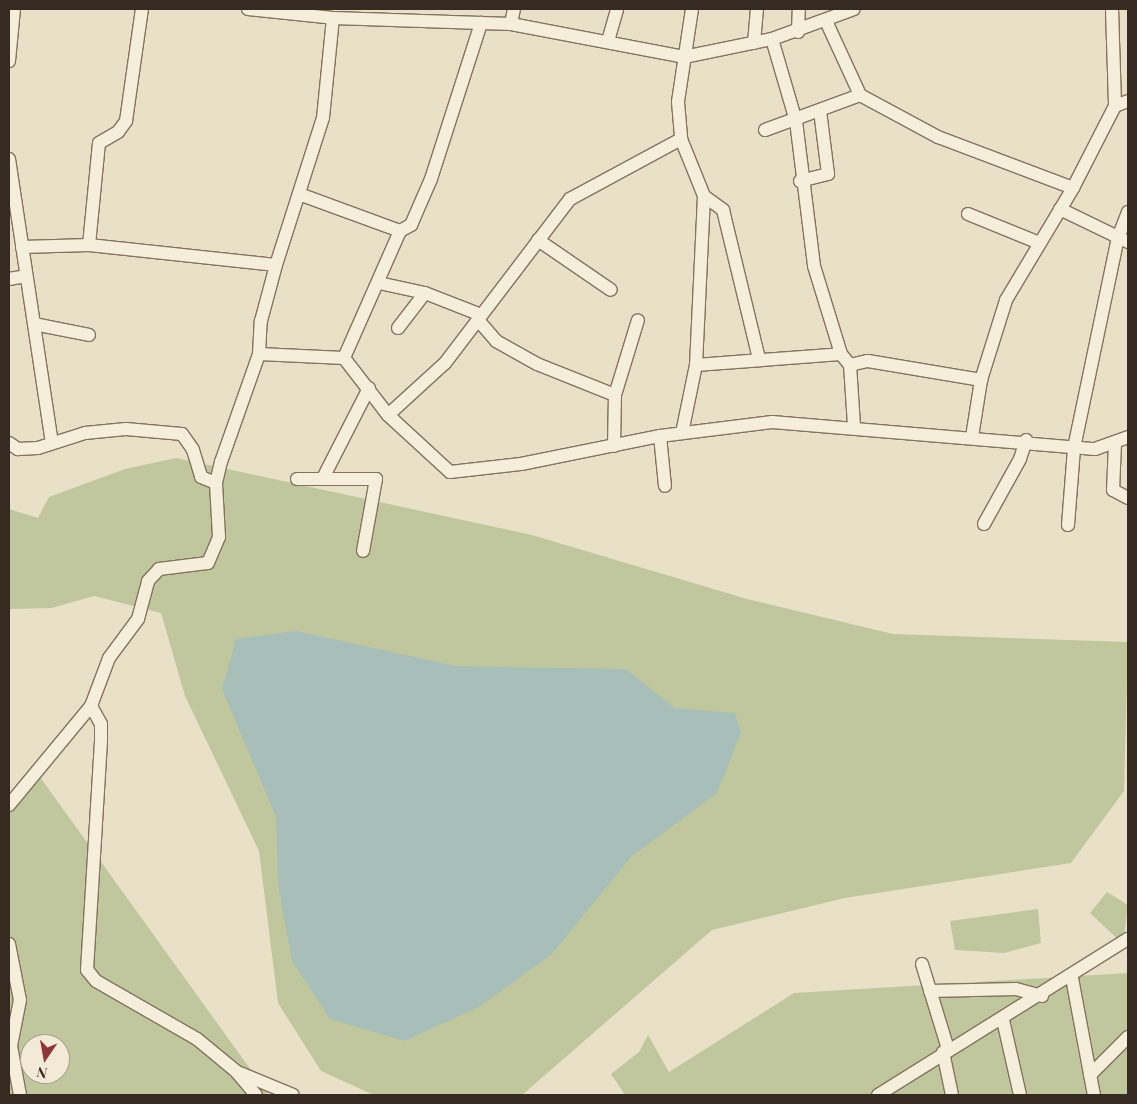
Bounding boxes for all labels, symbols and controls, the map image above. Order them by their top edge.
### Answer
north arrow [20,1034,70,1084]
text: N [35,1063,49,1084]

